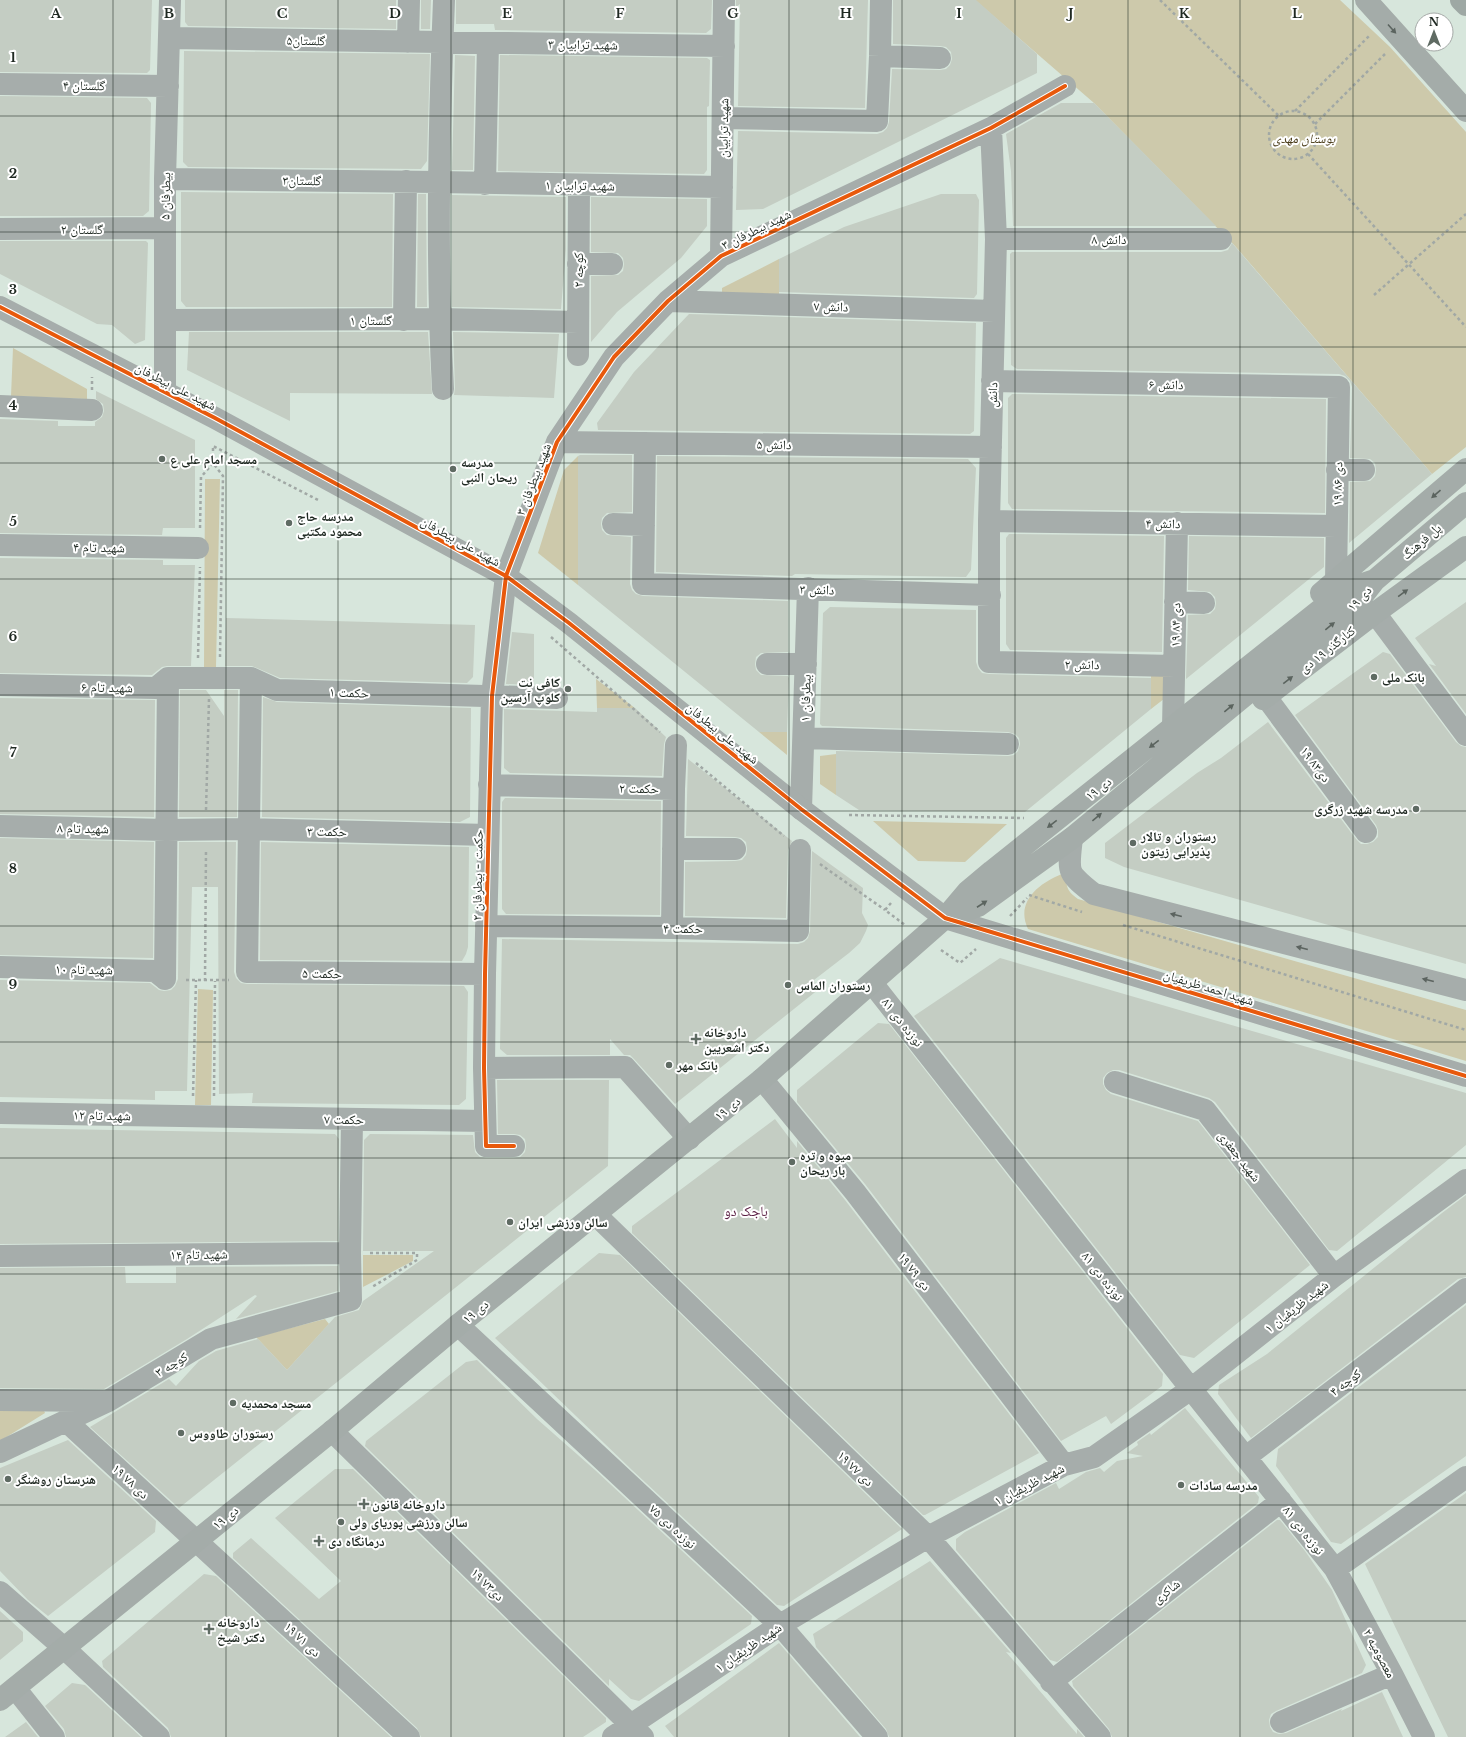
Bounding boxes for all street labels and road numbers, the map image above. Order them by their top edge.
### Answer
street label: گلستان۵ [287,32,326,49]
street label: شهید ترابیان ۳ [548,35,618,54]
street label: گلستان ۴ [63,77,106,94]
street label: شهید ترابیان [714,98,733,158]
street label: بیطرفان ۵ [157,172,174,220]
street label: گلستان۳ [283,172,322,189]
street label: شهید ترابیان ۱ [545,176,615,195]
street label: شهید بیطرفان ۳ [718,205,794,254]
street label: گلستان ۲ [61,221,104,238]
street label: دانش ۸ [1092,231,1126,248]
street label: کوچه ۲ [570,252,587,288]
street label: دانش ۷ [813,297,849,316]
street label: گلستان ۱ [350,312,393,329]
street label: شهید علی بیطرفان [132,359,219,414]
street label: ۶ دانش [1148,376,1184,393]
street label: دانش [984,382,1001,408]
street label: دانش ۵ [756,436,792,453]
street label: شهید بیطرفان ۳ [512,441,555,518]
street label: ۱۹ دی ۸۶ [1329,462,1346,506]
street label: شهید علی بیطرفان [418,513,504,570]
street label: دانش ۴ [1145,515,1181,532]
street label: پل فرهنگ [1398,519,1445,563]
street label: شهید تام ۴ [73,539,125,556]
street label: دانش ۳ [799,580,835,599]
street label: ۱۹ دی [1343,582,1375,615]
street label: ۱۹ دی ۸۴ [1167,603,1184,647]
street label: کنارگذر ۱۹ دی [1296,622,1359,677]
street label: ۲ دانش [1064,656,1100,673]
street label: بیطرفان ۱ [796,674,815,722]
street label: شهید تام ۶ [81,679,133,696]
street label: حکمت ۱ [329,683,369,702]
street label: شهید علی بیطرفان [683,699,762,768]
street label: ۱۹ دی۸۳ [1297,743,1335,786]
street label: ۱۹ دی [1082,773,1115,804]
street label: حکمت ۲ [619,780,659,797]
street label: شهید تام ۸ [57,820,109,837]
street label: حکمت ۳ [307,823,347,840]
street label: حکمت - بیطرفان ۲ [468,829,487,921]
street label: حکمت ۴ [663,920,703,937]
street label: شهید تام ۱۰ [55,960,113,979]
street label: حکمت ۵ [302,965,342,982]
street label: شهید احمد ظریفیان [1162,966,1256,1009]
street label: نوزده دی ۸۱ [878,994,927,1050]
street label: ۱۹ دی [711,1093,744,1124]
street label: شهید تام ۱۲ [73,1106,131,1125]
street label: حکمت ۷ [324,1111,364,1128]
street label: شهید جعفری [1214,1127,1265,1185]
street label: شهید تام ۱۴ [170,1245,228,1264]
street label: نوزده دی ۸۱ [1078,1248,1127,1304]
street label: ۱۹ دی ۷۹ [894,1249,935,1294]
street label: شهید ظریفیان ۱ [1261,1276,1332,1337]
street label: ۱۹ دی [459,1296,492,1327]
street label: کوچه ۳ [152,1348,191,1381]
street label: کوچه ۴ [1326,1365,1365,1400]
street label: ۱۹ دی ۷۷ [834,1447,877,1490]
street label: شهید ظریفیان ۱ [991,1459,1067,1509]
street label: ۱۹ دی ۷۸ [109,1460,153,1503]
street label: نوزده دی ۷۵ [646,1500,700,1552]
street label: ۱۹ دی [209,1502,242,1533]
street label: نوزده دی ۸۱ [1279,1502,1328,1558]
street label: ۱۹ دی۷۳ [467,1564,508,1605]
street label: شاکری [1149,1575,1184,1607]
street label: ۱۹ دی ۷۱ [281,1618,325,1661]
street label: شهید ظریفیان ۱ [712,1619,785,1676]
street label: معصومیه ۲ [1359,1626,1400,1681]

